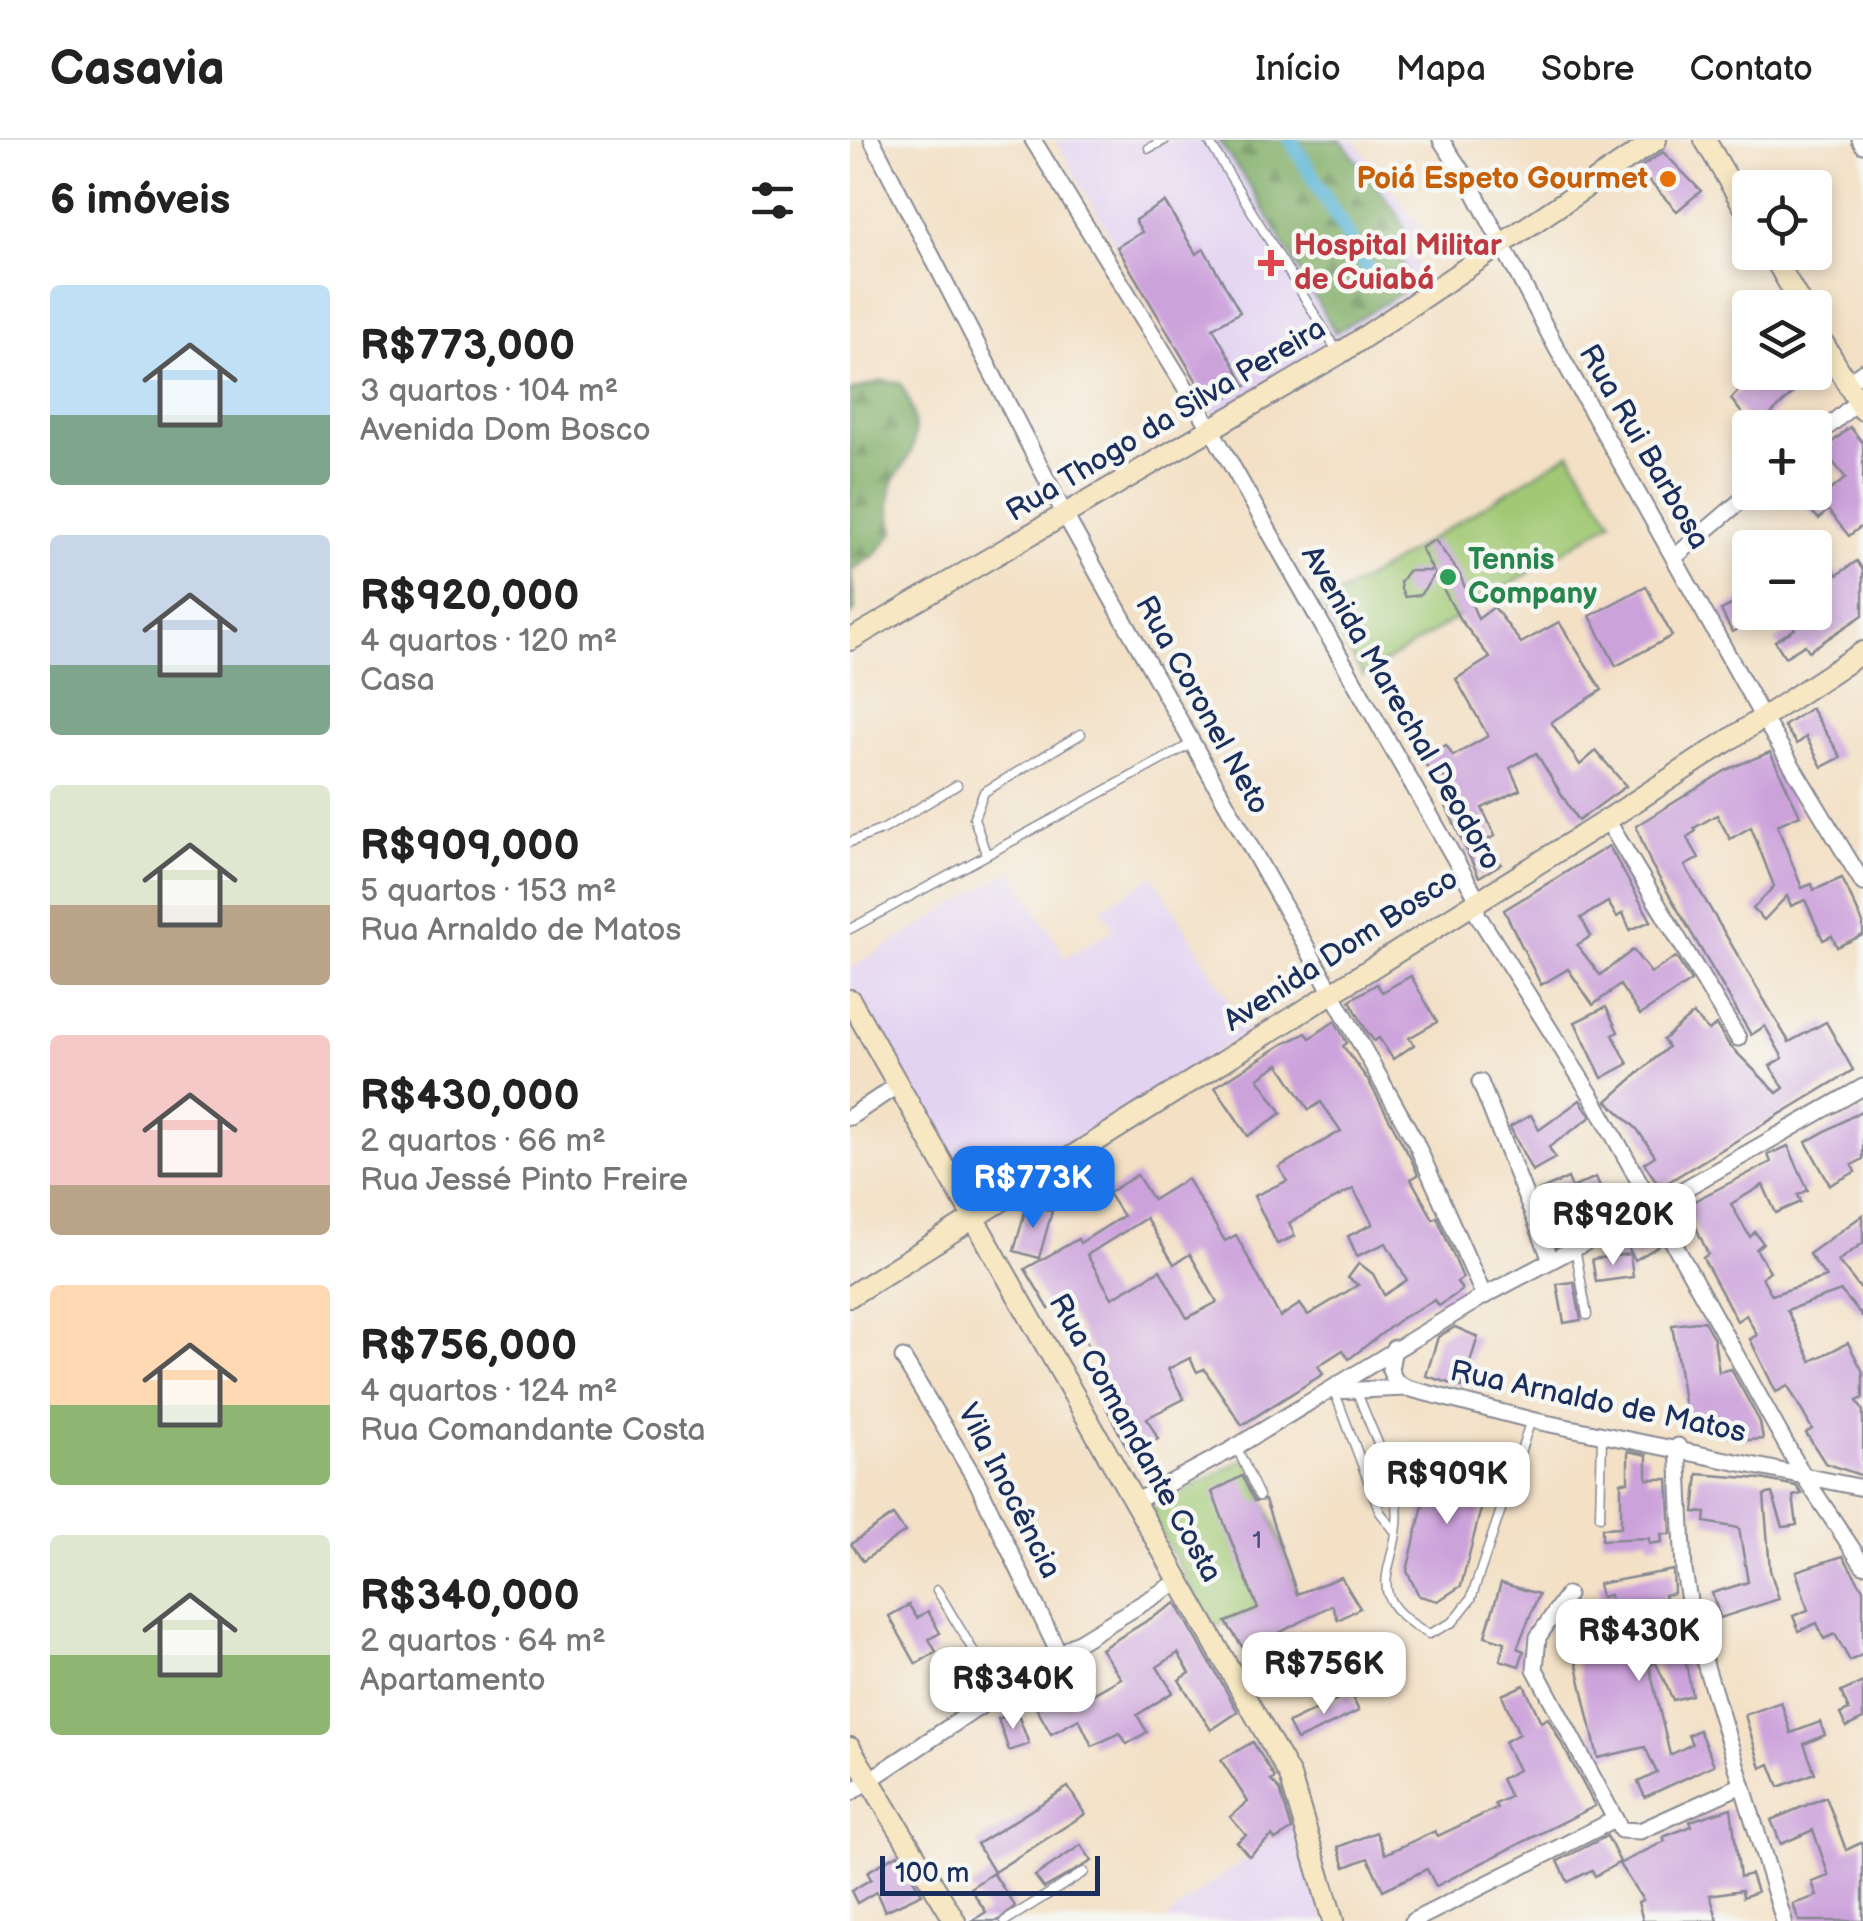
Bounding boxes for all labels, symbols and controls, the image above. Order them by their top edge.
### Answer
text: Casavia [50,41,225,98]
text: Início [1255,48,1341,91]
text: Mapa [1396,48,1486,91]
text: Sobre [1541,48,1634,91]
text: Contato [1689,48,1813,91]
place label: Poiá Espeto Gourmet [1356,161,1648,197]
marker: Poiá Espeto Gourmet [1657,168,1679,190]
map controls [1732,170,1832,630]
button: locate [1732,170,1832,270]
icon: filters [745,173,800,228]
text: 6 imóveis [50,175,230,226]
place label: Hospital Militar de Cuiabá [1294,228,1503,298]
marker: Hospital Militar de Cuiabá [1258,250,1284,276]
button: layers [1732,290,1832,390]
street label: Rua Thogo da Silva Pereira [1000,310,1332,530]
text: R$773,000 [360,321,575,372]
icon: home [130,325,250,445]
street label: Rua Rui Barbosa [1571,338,1717,556]
text: 3 quartos · 104 m² [360,372,618,411]
button: + [1732,410,1832,510]
text: Avenida Dom Bosco [360,411,651,450]
button: − [1732,530,1832,630]
street label: Avenida Marechal Deodoro [1293,539,1509,877]
place label: Tennis Company [1468,542,1597,612]
marker: Tennis Company [1437,566,1459,588]
text: R$920,000 [360,571,579,622]
icon: home [130,575,250,695]
street label: Rua Coronel Neto [1127,590,1277,820]
text: 4 quartos · 120 m² [360,622,617,661]
text: Casa [360,661,435,700]
text: R$909,000 [360,821,580,872]
icon: home [130,825,250,945]
street label: Avenida Dom Bosco [1217,861,1465,1039]
text: 5 quartos · 153 m² [360,872,617,911]
text: Rua Arnaldo de Matos [360,911,681,950]
text: R$430,000 [360,1071,580,1122]
icon: home [130,1075,250,1195]
text: 2 quartos · 66 m² [360,1122,606,1161]
pin: R$773K [952,1146,1114,1231]
text: R$773K [974,1159,1092,1198]
text: Rua Jessé Pinto Freire [360,1161,688,1200]
pin: R$920K [1532,1183,1694,1268]
text: R$920K [1552,1196,1674,1235]
street label: Rua Comandante Costa [1041,1288,1229,1588]
text: R$756,000 [360,1321,577,1372]
icon: home [130,1325,250,1445]
street label: Rua Arnaldo de Matos [1447,1353,1749,1451]
text: 4 quartos · 124 m² [360,1372,618,1411]
street label: Vila Inocência [950,1398,1068,1584]
text: Rua Comandante Costa [360,1411,706,1450]
pin: R$909K [1366,1442,1528,1527]
text: R$909K [1386,1455,1508,1494]
house number: 1 [1252,1525,1262,1556]
text: R$340,000 [360,1571,580,1622]
icon: home [130,1575,250,1695]
pin: R$430K [1558,1599,1720,1684]
text: R$430K [1578,1612,1700,1651]
text: 2 quartos · 64 m² [360,1622,606,1661]
pin: R$756K [1243,1632,1405,1717]
text: R$756K [1264,1645,1384,1684]
pin: R$340K [932,1647,1094,1732]
text: R$340K [952,1660,1074,1699]
text: Apartamento [360,1661,546,1700]
scale bar [880,1851,1100,1896]
text: 100 m [895,1857,969,1890]

